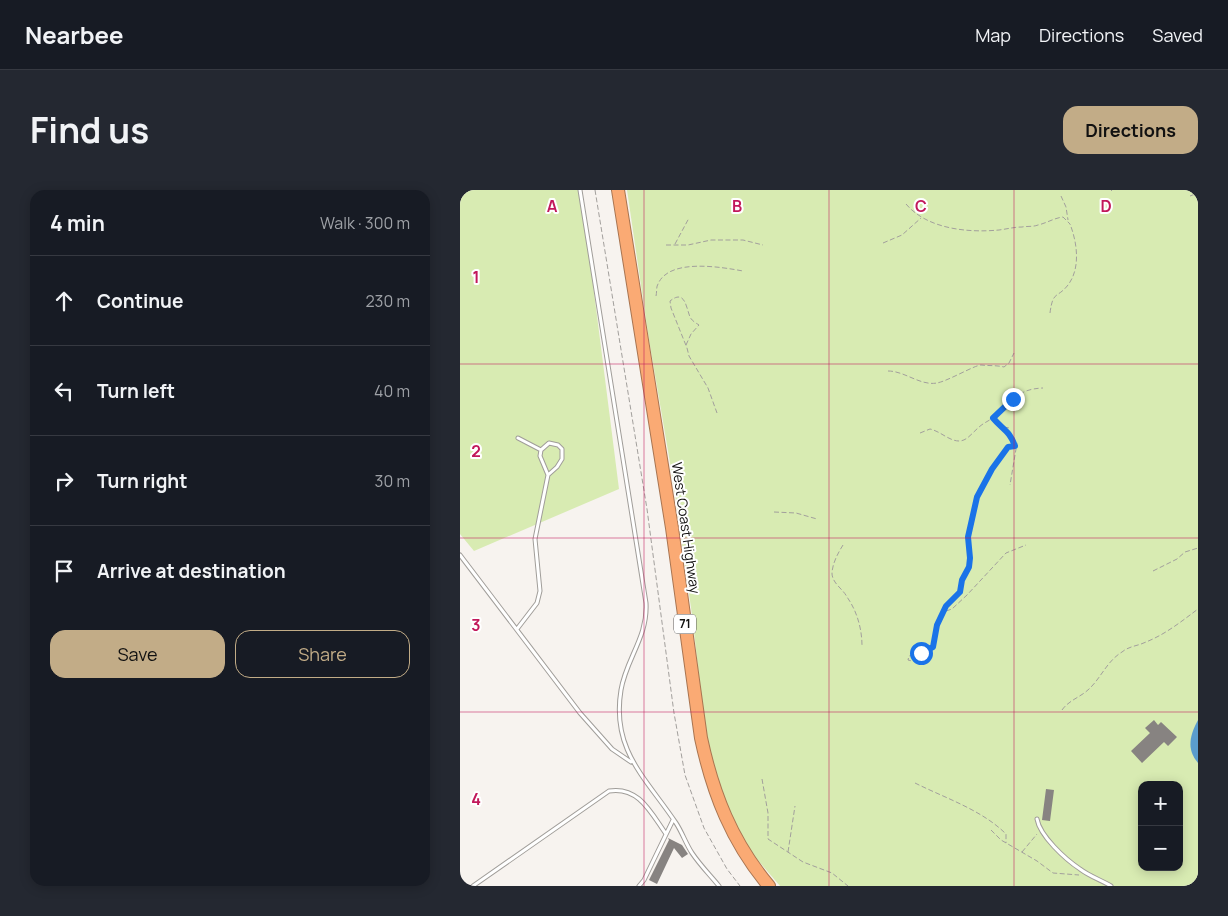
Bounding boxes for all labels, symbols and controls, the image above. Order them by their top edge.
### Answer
text: Nearbee [25,18,124,51]
text: Map [975,23,1011,47]
text: Directions [1039,23,1124,47]
text: Saved [1152,23,1203,47]
text: Find us [30,106,149,154]
button: Directions [1063,106,1198,154]
text: A [547,195,558,217]
text: B [732,195,742,217]
text: C [915,195,927,217]
text: D [1100,195,1112,217]
text: 4 min [50,209,105,237]
text: Walk · 300 m [320,212,410,234]
text: 1 [472,266,480,288]
icon: ahead [50,287,78,315]
text: Continue [97,288,183,314]
text: 230 m [366,290,410,312]
icon: left [50,377,78,405]
text: Turn left [97,378,175,404]
text: 40 m [374,380,410,402]
route end [1002,388,1025,411]
text: 2 [471,440,481,462]
street label: West Coast Highway [668,461,705,595]
icon: right [50,467,78,495]
text: Turn right [97,468,187,494]
text: 30 m [375,470,410,492]
icon: arrive [50,557,78,585]
text: Arrive at destination [97,558,286,584]
text: 3 [471,614,481,636]
road number: 71 [674,614,696,634]
button: Save [50,630,225,678]
button: Share [235,630,410,678]
route start [910,642,933,665]
map controls [1138,781,1183,871]
button: + [1138,781,1183,826]
text: 4 [471,788,481,810]
button: − [1138,826,1183,871]

